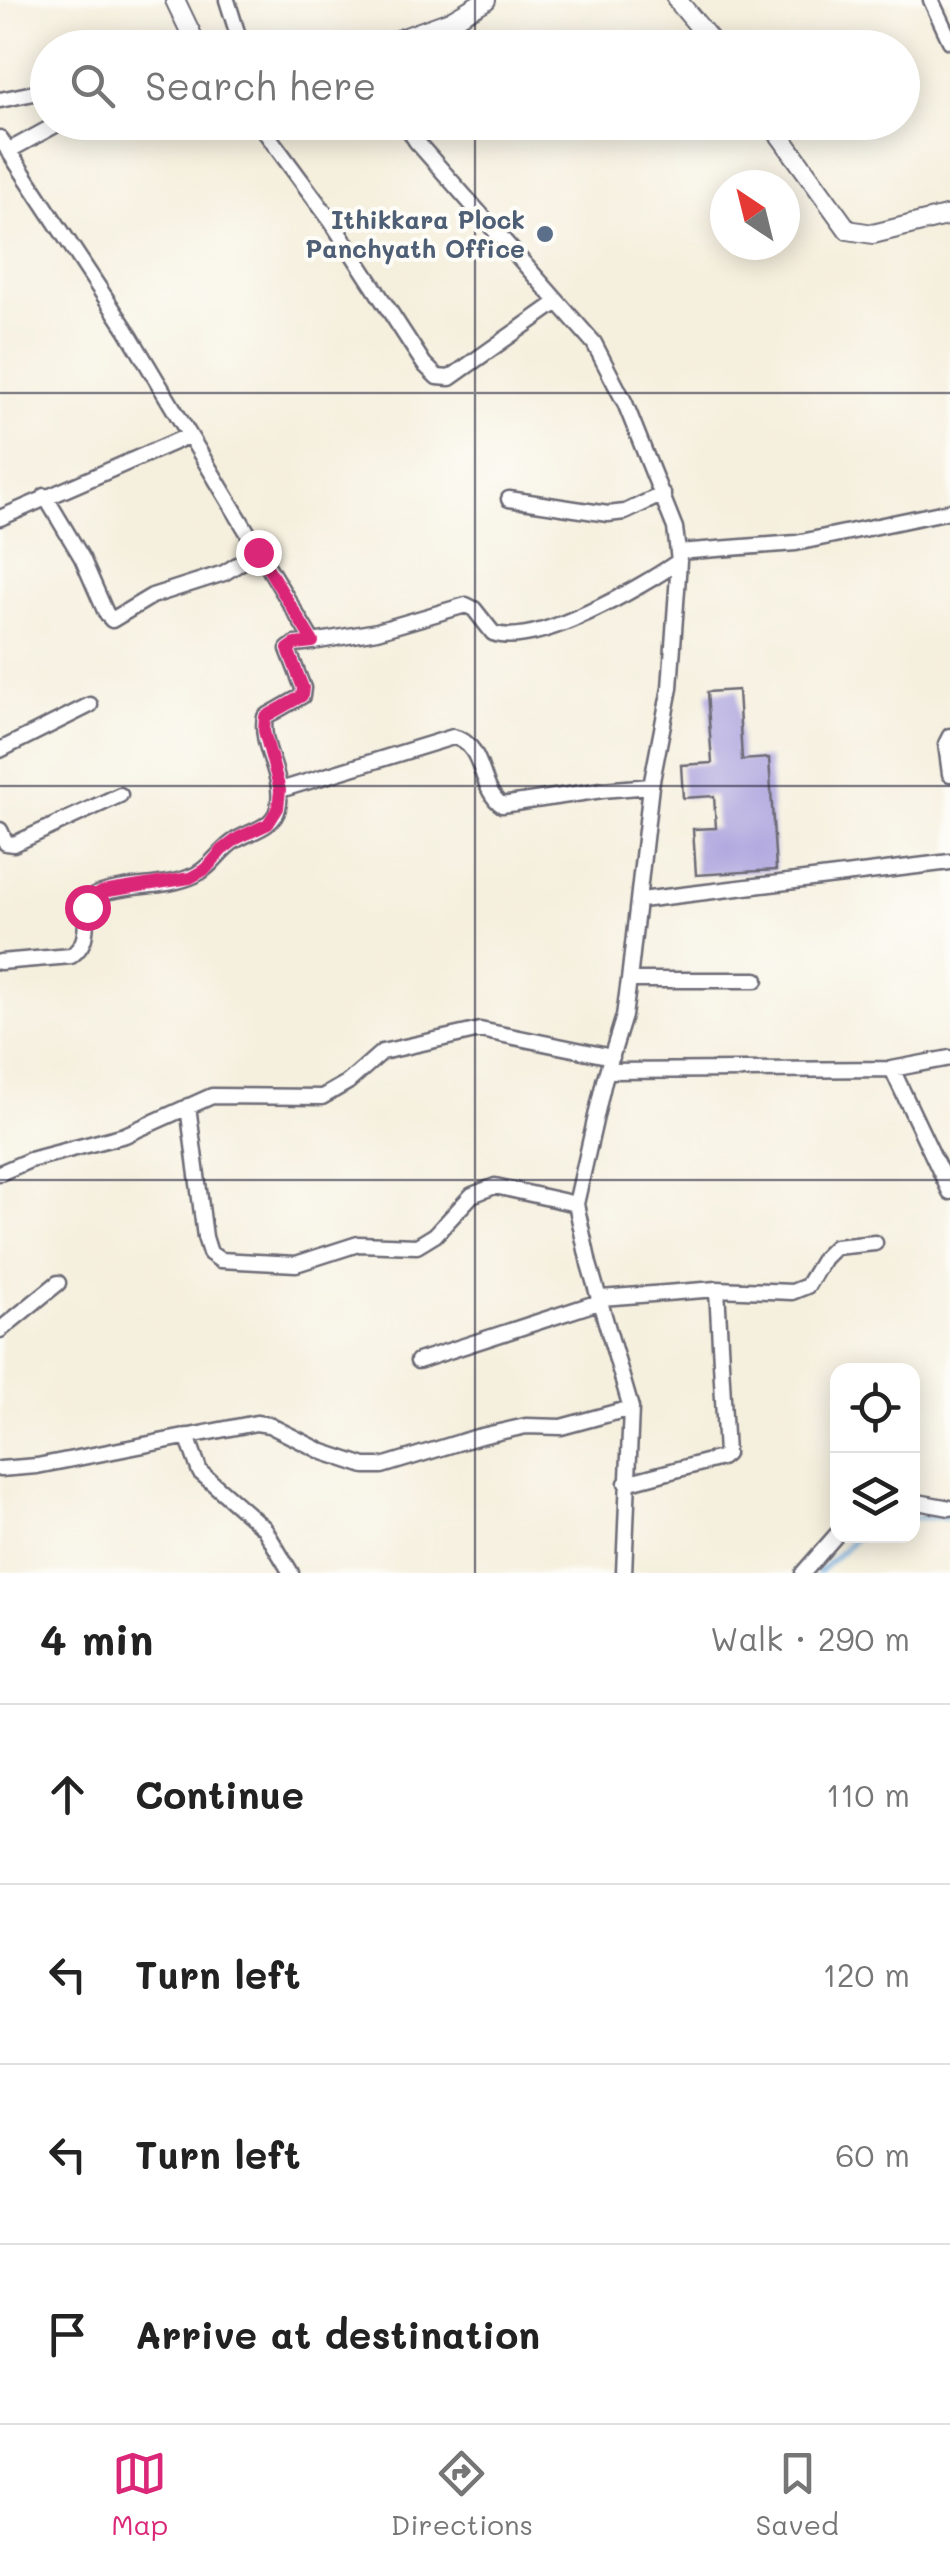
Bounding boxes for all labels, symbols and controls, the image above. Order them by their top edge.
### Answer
search box [30,30,920,140]
icon: search [65,58,120,113]
text: Search here [145,60,376,110]
north arrow [710,170,800,260]
place label: Ithikkara Plock Panchyath Office [305,203,525,265]
marker: Ithikkara Plock Panchyath Office [534,223,556,245]
route end [236,530,282,576]
route start [65,885,111,931]
map controls [830,1363,920,1543]
button: locate [830,1363,920,1453]
button: layers [830,1453,920,1543]
text: 4 min [40,1611,153,1666]
text: Walk · 290 m [710,1617,910,1659]
icon: ahead [40,1767,95,1822]
text: Continue [135,1769,304,1819]
text: 110 m [826,1773,910,1815]
icon: left [40,1947,95,2002]
text: Turn left [135,1949,301,1999]
text: 120 m [822,1953,910,1995]
icon: left [40,2127,95,2182]
text: Turn left [135,2129,301,2179]
text: 60 m [835,2133,910,2175]
icon: arrive [40,2307,95,2362]
text: Arrive at destination [135,2309,540,2359]
tab: Map [111,2446,168,2542]
tab: Directions [391,2446,533,2542]
tab: Saved [756,2446,839,2542]

